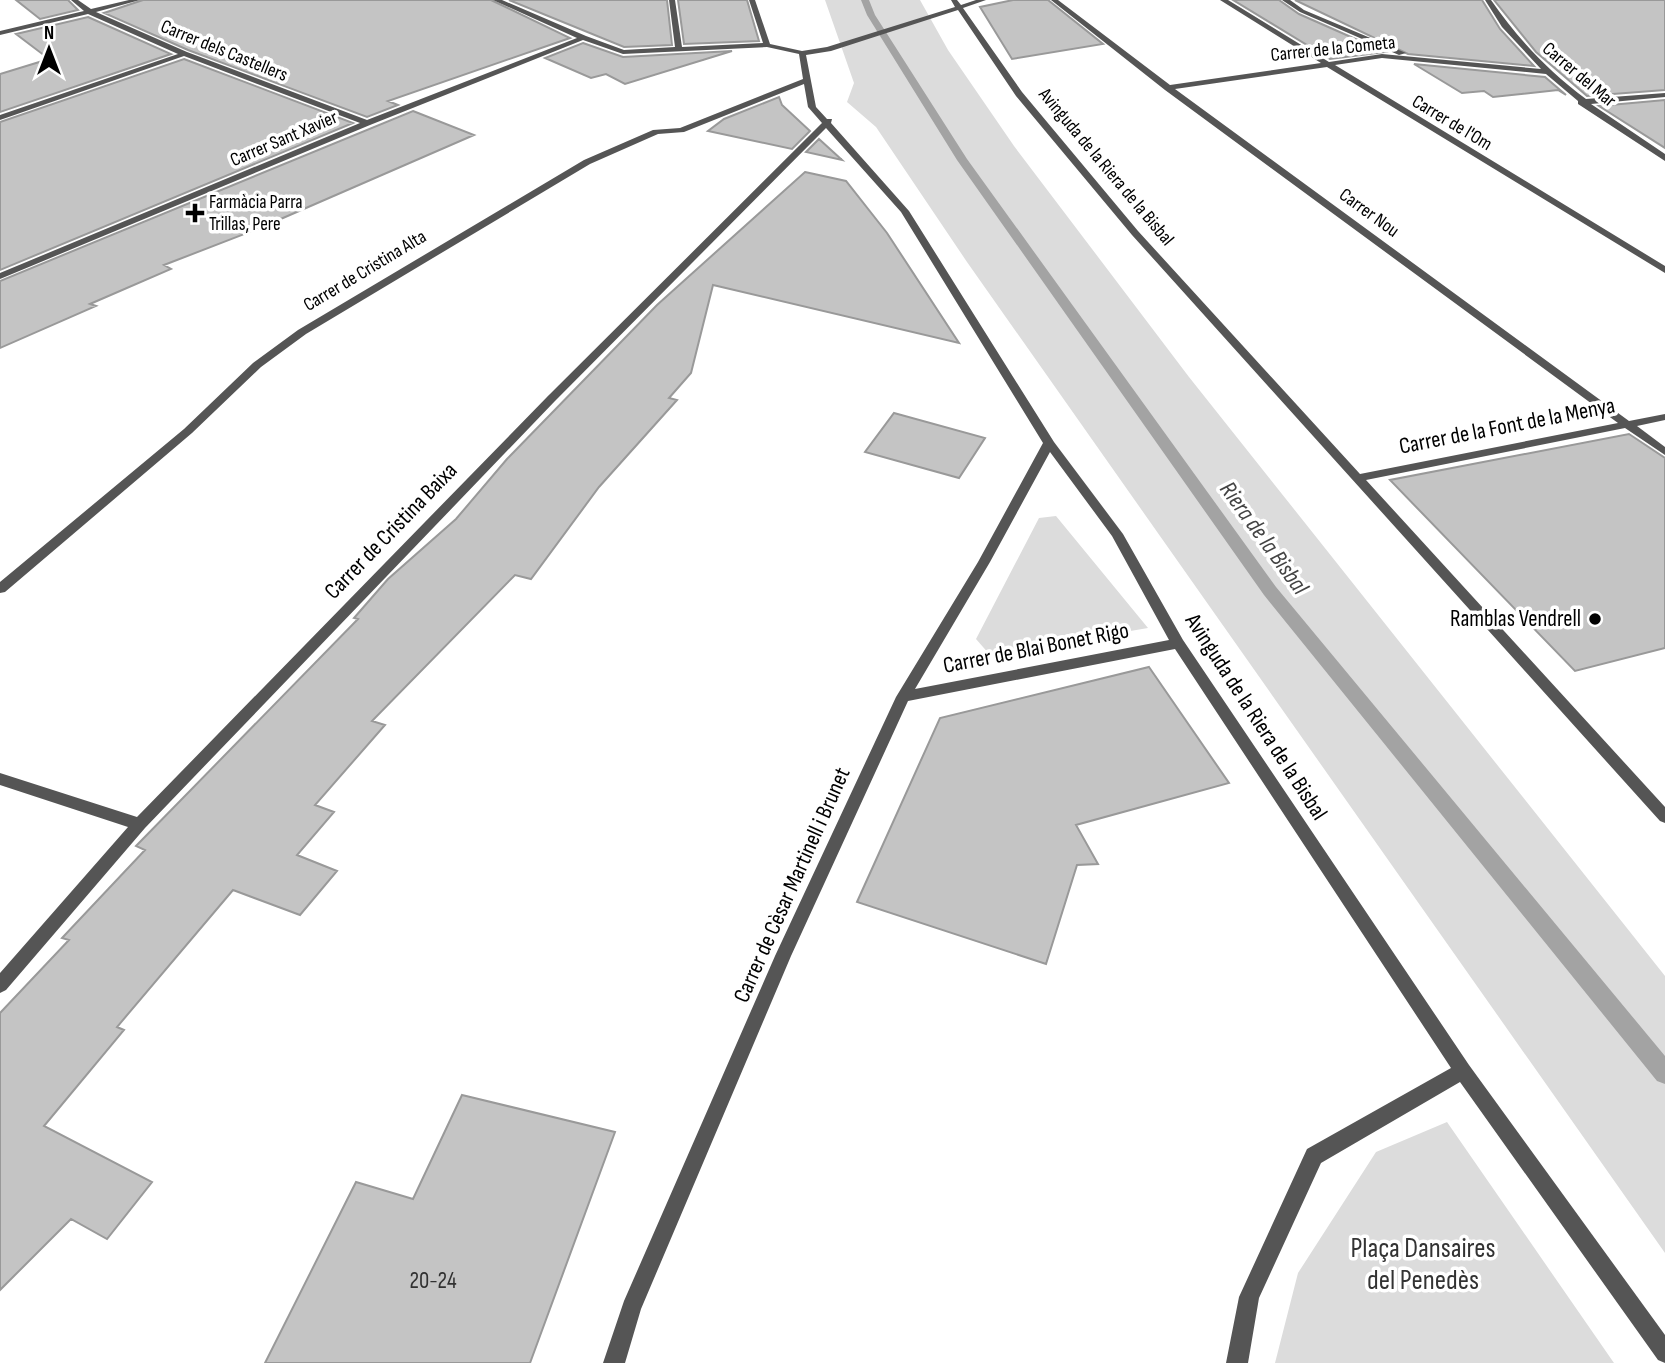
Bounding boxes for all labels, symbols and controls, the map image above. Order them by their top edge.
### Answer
north arrow [14,14,84,84]
street label: Carrer dels Castellers [157,15,291,87]
text: N [44,22,54,45]
street label: Carrer de la Cometa [1270,31,1396,67]
street label: Carrer del Mar [1537,38,1621,113]
street label: Avinguda de la Riera de la Bisbal [1033,83,1179,250]
street label: Carrer de l'Om [1408,90,1496,156]
street label: Carrer Sant Xavier [227,106,342,172]
street label: Carrer Nou [1335,184,1403,242]
place label: Farmàcia Parra Trillas, Pere [209,191,303,236]
marker: Farmàcia Parra Trillas, Pere [187,205,203,221]
street label: Carrer de Cristina Alta [299,225,431,317]
street label: Carrer de la Font de la Menya [1397,391,1617,461]
street label: Carrer de Cristina Baixa [319,457,463,605]
water label: Riera de la Bisbal [1213,476,1315,601]
place label: Ramblas Vendrell [1450,605,1581,633]
street label: Avinguda de la Riera de la Bisbal [1178,608,1333,825]
marker: Ramblas Vendrell [1587,611,1603,627]
street label: Carrer de Blai Bonet Rigo [941,616,1131,680]
street label: Carrer de Cèsar Martinell i Brunet [727,763,857,1007]
park label: Plaça Dansaires del Penedès [1350,1232,1496,1297]
house number: 20-24 [409,1267,457,1295]

